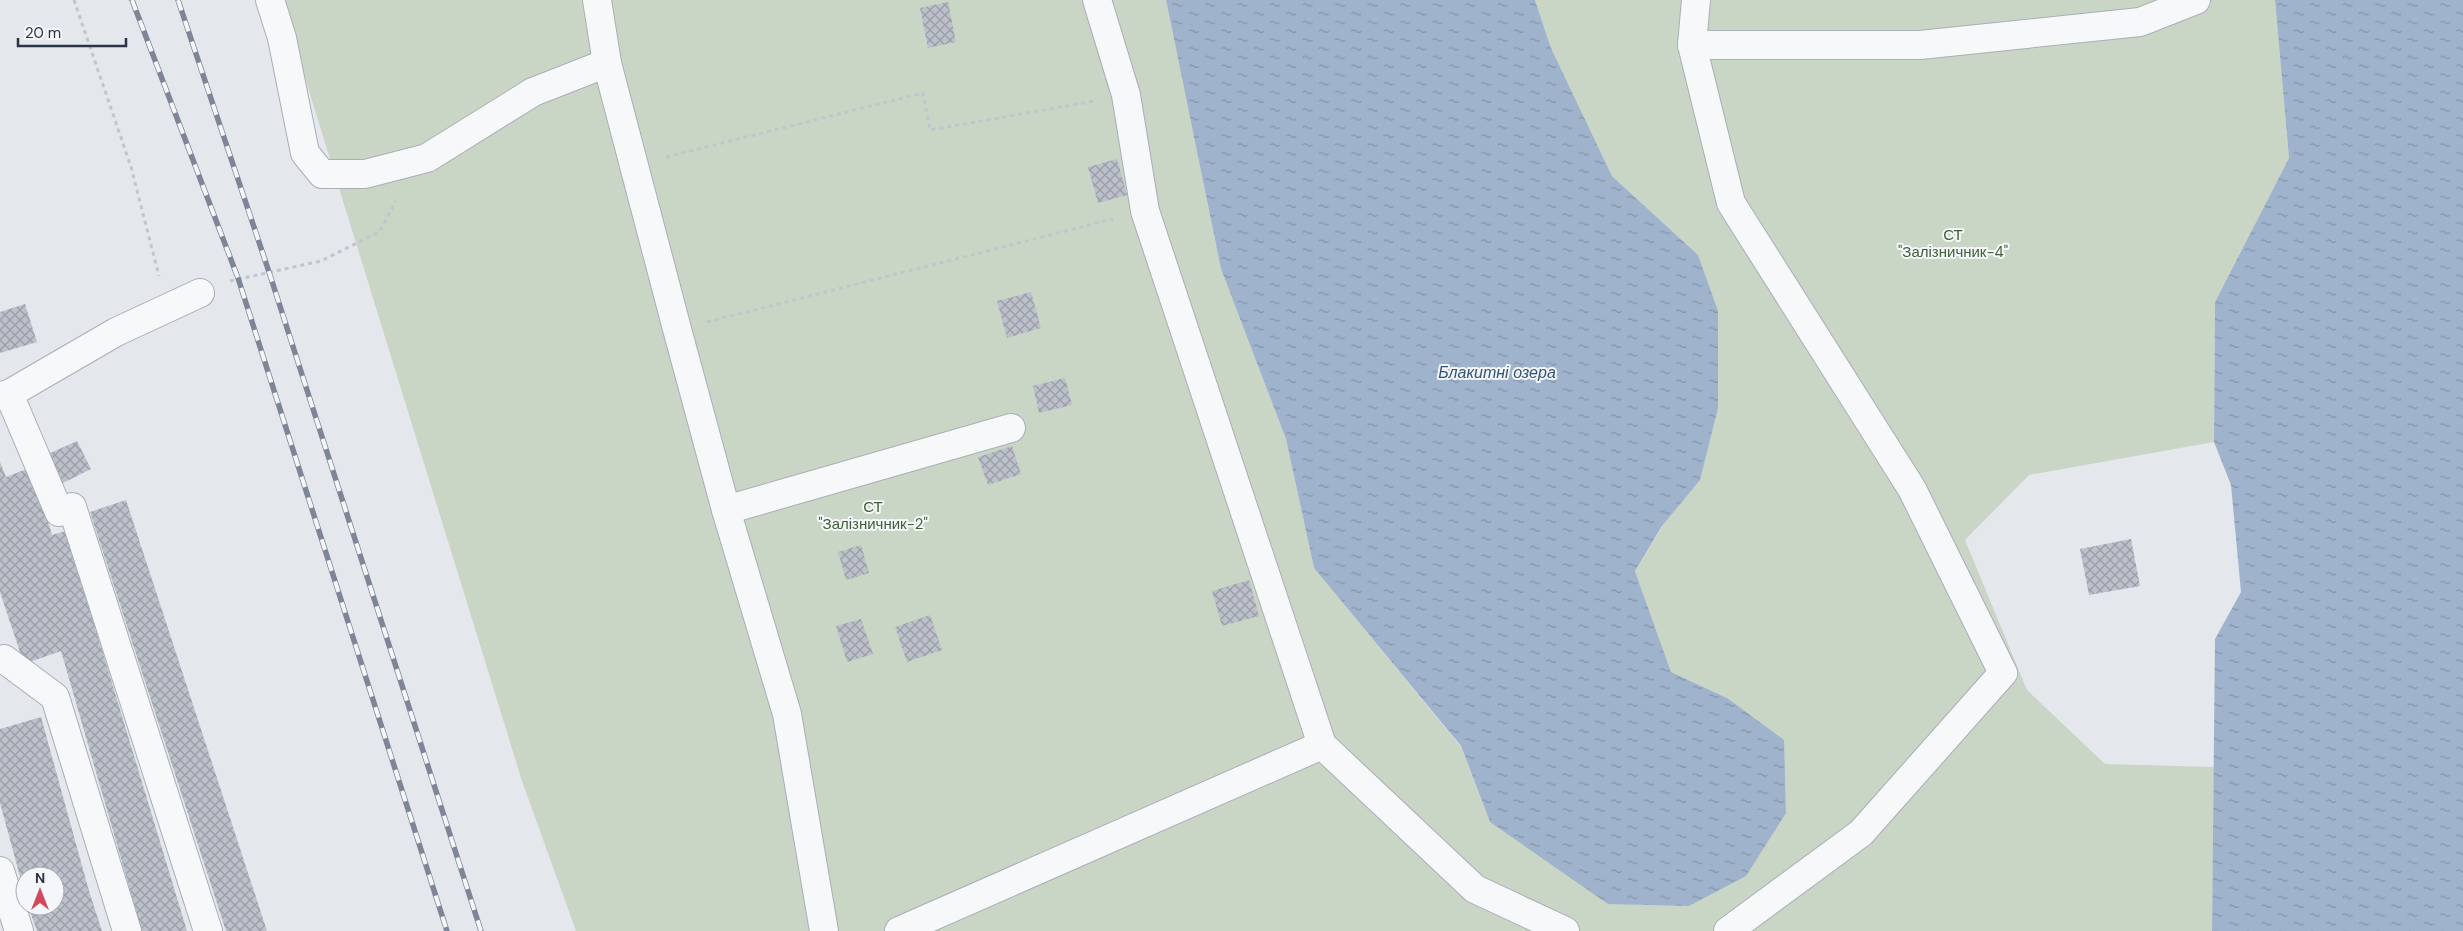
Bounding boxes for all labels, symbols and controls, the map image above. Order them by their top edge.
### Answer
scale bar [18,15,125,47]
text: 20 m [25,23,61,43]
park label: СТ "Залізничник-4" [1898,225,2008,262]
water label: Блакитні озера [1438,362,1556,383]
park label: СТ "Залізничник-2" [818,497,928,534]
north arrow [15,866,65,916]
text: N [35,869,45,887]

